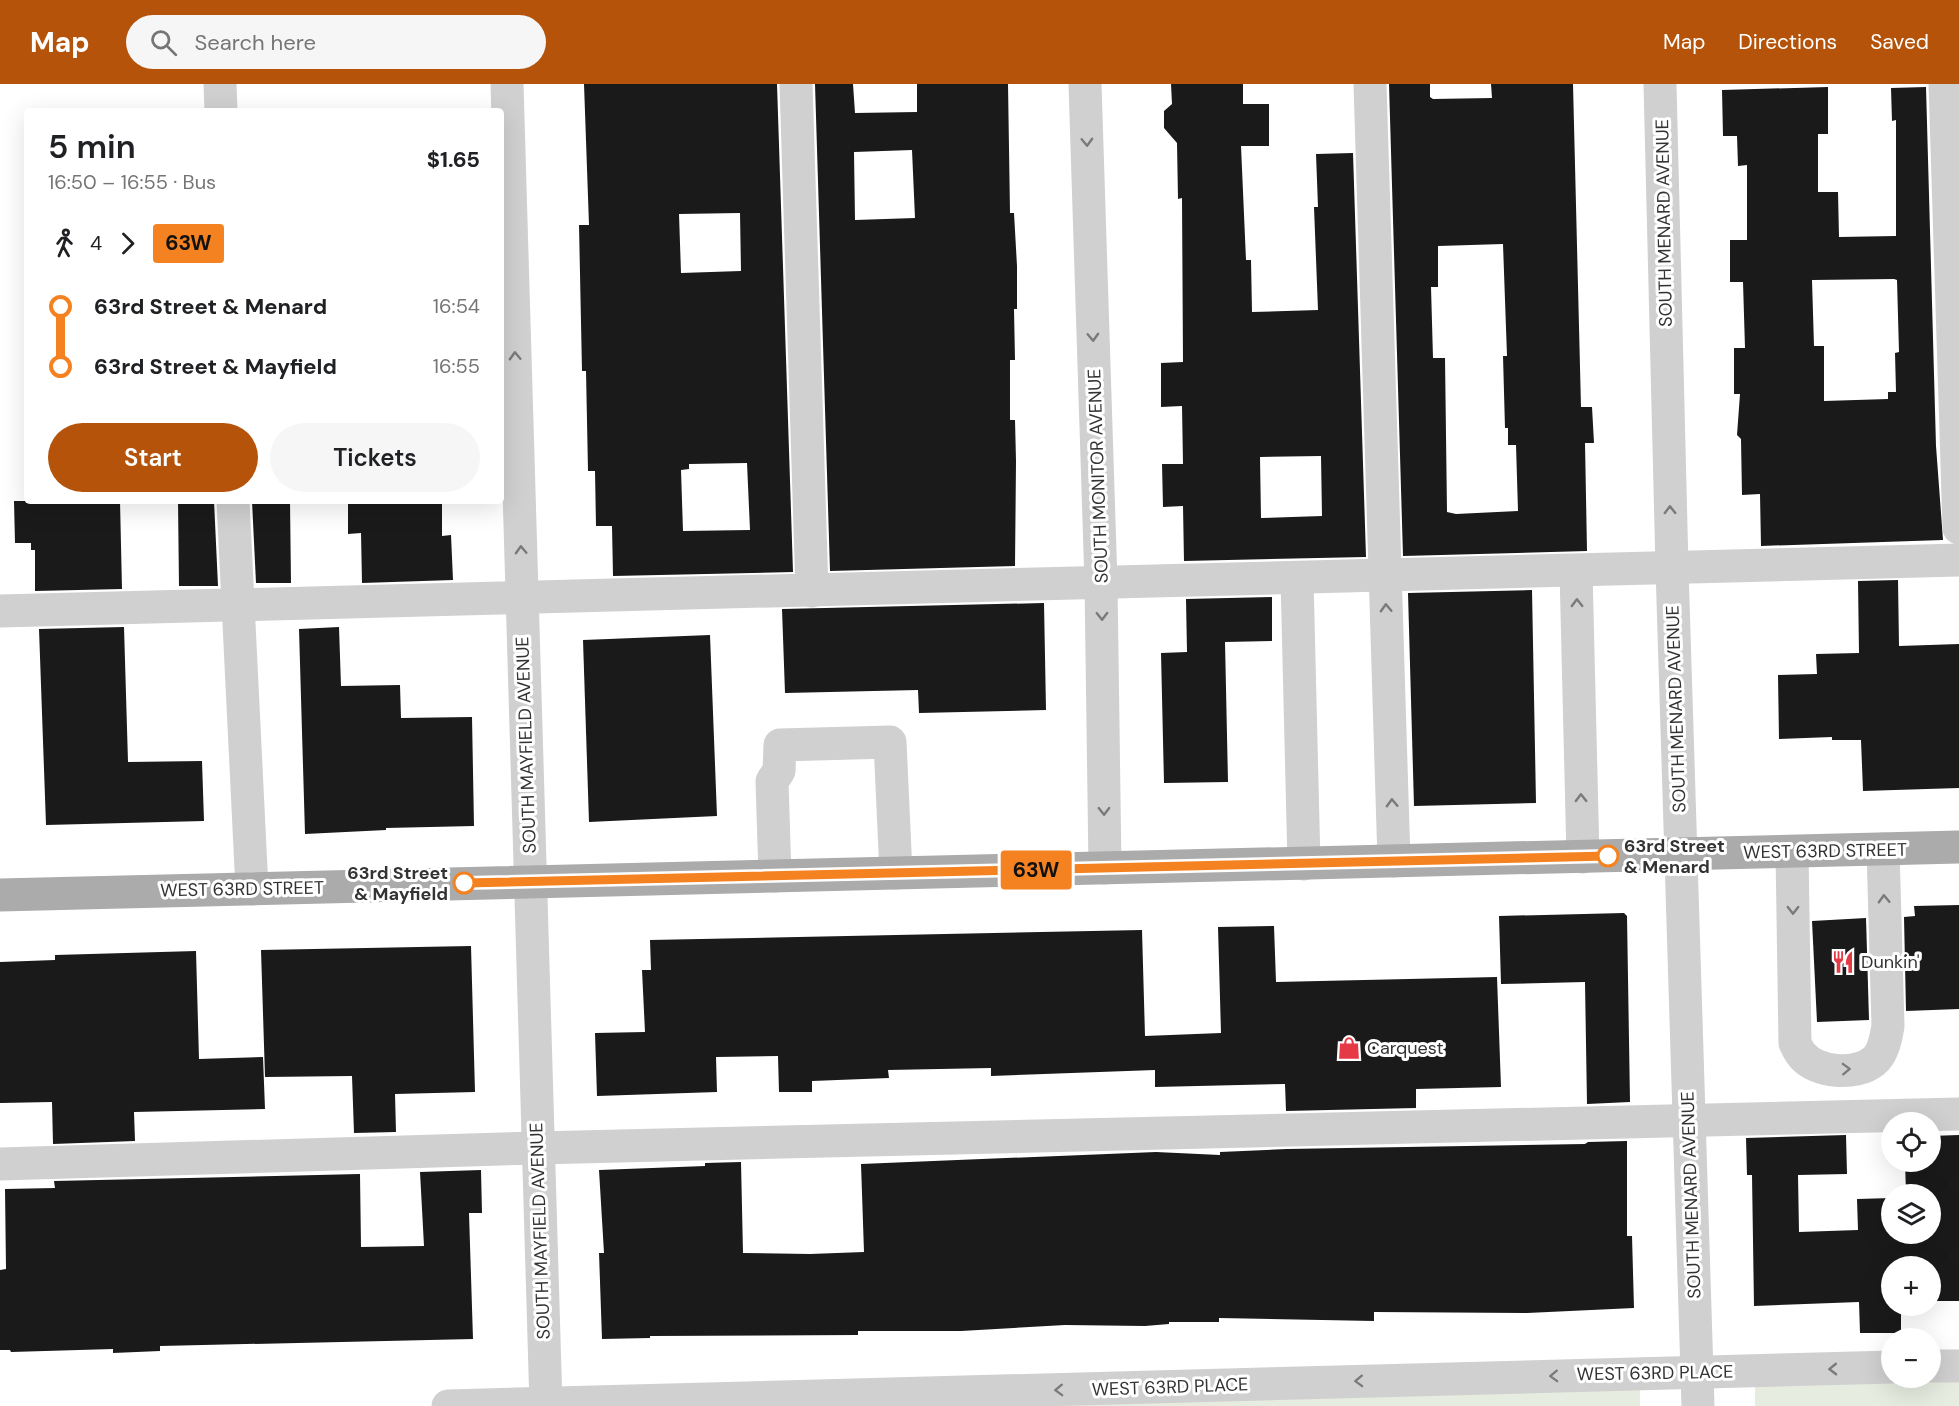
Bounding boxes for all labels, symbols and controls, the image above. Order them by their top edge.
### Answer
search box [126,15,546,69]
text: Map [30,24,90,61]
icon: search [147,26,180,59]
text: Search here [195,28,316,57]
text: Map [1663,28,1705,56]
text: Directions [1738,28,1837,56]
text: Saved [1870,28,1929,56]
street label: SOUTH MENARD AVENUE [1650,119,1678,327]
text: 5 min [48,125,136,168]
one-way arrow [1081,138,1093,147]
text: $1.65 [427,145,480,174]
text: 16:50 – 16:55 · Bus [48,169,216,195]
icon: walk [48,227,81,260]
icon: forward [111,227,144,260]
text: 63W [165,229,212,257]
text: 4 [90,230,102,256]
text: 63rd Street & Menard [94,292,327,321]
text: 16:54 [433,293,480,319]
one-way arrow [1087,333,1100,342]
one-way arrow [508,351,521,360]
text: 63rd Street & Mayfield [94,352,337,381]
text: 16:55 [433,353,480,379]
street label: SOUTH MONITOR AVENUE [1082,368,1114,584]
button: Start [48,423,258,492]
button: Tickets [270,423,480,492]
one-way arrow [1664,505,1676,514]
one-way arrow [514,546,527,555]
one-way arrow [1571,599,1583,608]
one-way arrow [1380,603,1393,612]
street label: SOUTH MENARD AVENUE [1660,605,1692,813]
one-way arrow [1095,612,1108,621]
street label: SOUTH MAYFIELD AVENUE [510,636,542,854]
one-way arrow [1575,794,1587,803]
one-way arrow [1386,798,1398,807]
one-way arrow [1097,807,1110,816]
place label: 63rd Street & Menard [1624,834,1725,879]
street label: WEST 63RD STREET [1743,838,1907,864]
marker: 63rd Street & Menard [1597,845,1619,867]
line badge: 63W [1002,850,1070,890]
text: 63W [1013,856,1059,884]
place label: 63rd Street & Mayfield [347,861,448,906]
marker: 63rd Street & Mayfield [453,872,475,894]
street label: WEST 63RD STREET [160,876,324,902]
one-way arrow [1878,895,1891,904]
one-way arrow [1786,906,1799,915]
restaurant icon: Dunkin' [1830,949,1856,975]
place label: Dunkin' [1861,950,1920,974]
shop icon: Carquest [1336,1035,1362,1061]
place label: Carquest [1367,1036,1444,1060]
one-way arrow [1842,1063,1851,1076]
street label: SOUTH MENARD AVENUE [1675,1091,1707,1299]
map controls [1881,1112,1941,1388]
button: locate [1881,1112,1941,1172]
street label: SOUTH MAYFIELD AVENUE [524,1122,556,1340]
button: layers [1881,1184,1941,1244]
button: + [1881,1256,1941,1316]
button: − [1881,1328,1941,1388]
street label: WEST 63RD PLACE [1576,1360,1734,1386]
one-way arrow [1829,1362,1838,1375]
one-way arrow [1550,1370,1559,1382]
street label: WEST 63RD PLACE [1091,1372,1249,1402]
one-way arrow [1355,1375,1364,1388]
one-way arrow [1055,1383,1064,1396]

